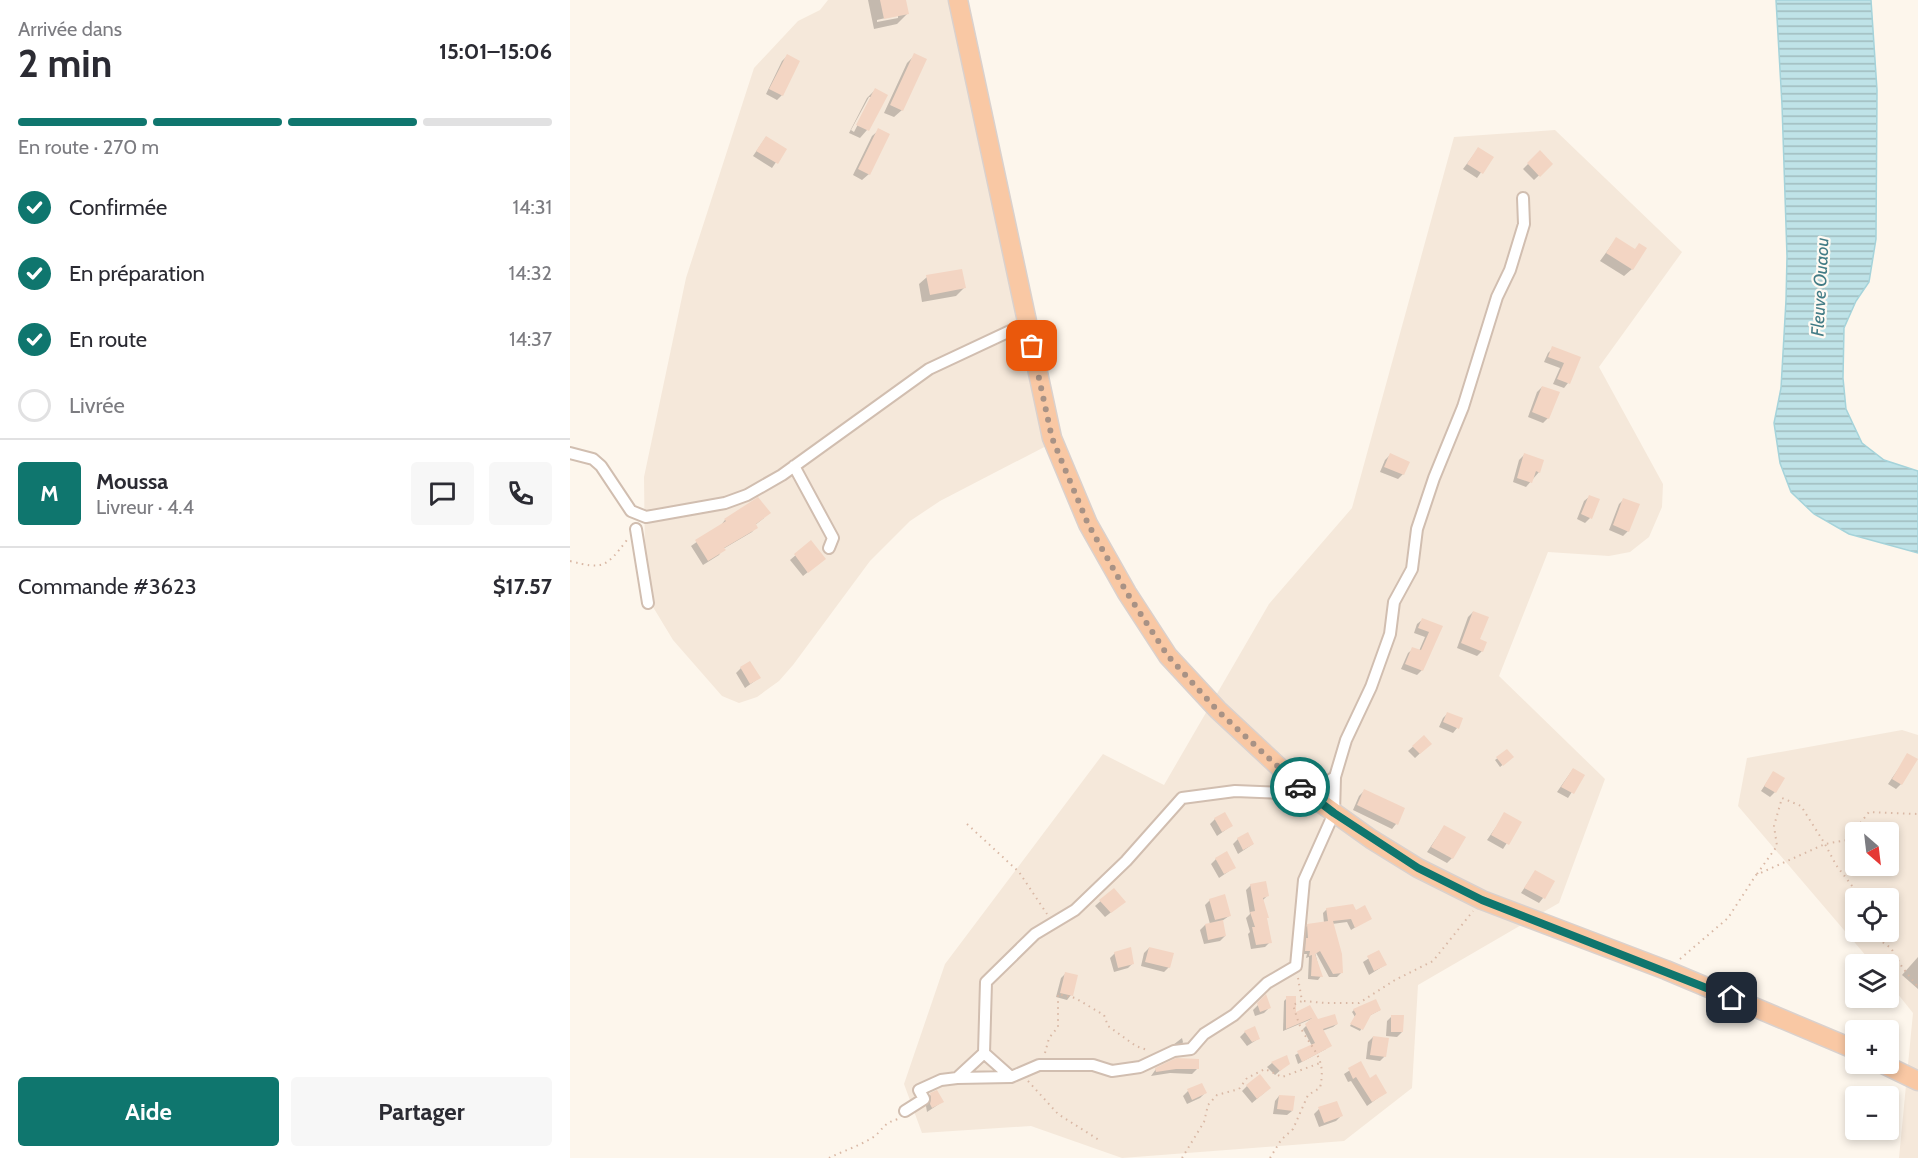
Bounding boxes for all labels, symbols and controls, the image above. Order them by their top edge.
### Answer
text: Arrivée dans [18,17,122,41]
text: 15:01–15:06 [439,38,552,65]
text: 2 min [18,39,112,87]
text: En route · 270 m [18,135,159,159]
icon: check [18,191,51,224]
text: Confirmée [69,194,167,221]
text: 14:31 [512,195,552,219]
water label: Fleuve Ouaou [1806,237,1834,337]
icon: check [18,257,51,290]
text: En préparation [69,260,205,287]
text: 14:32 [508,261,552,285]
pin [1006,320,1057,371]
icon: check [18,323,51,356]
text: En route [69,326,147,353]
text: 14:37 [509,327,552,351]
icon: bag [1015,329,1048,362]
text: Livrée [69,392,125,419]
button: chat [411,462,474,525]
button: phone [489,462,552,525]
text: Moussa [96,468,168,495]
text: M [40,480,59,507]
text: Livreur · 4.4 [96,495,194,519]
text: Commande #3623 [18,573,197,600]
text: $17.57 [493,573,552,600]
courier [1270,757,1330,817]
icon: car [1284,771,1317,804]
north arrow [1845,822,1899,876]
map controls [1845,822,1899,1140]
button: locate [1845,888,1899,942]
button: layers [1845,954,1899,1008]
pin [1706,972,1757,1023]
icon: home [1715,981,1748,1014]
button: + [1845,1020,1899,1074]
button: Aide [18,1077,279,1146]
button: Partager [291,1077,552,1146]
button: − [1845,1086,1899,1140]

